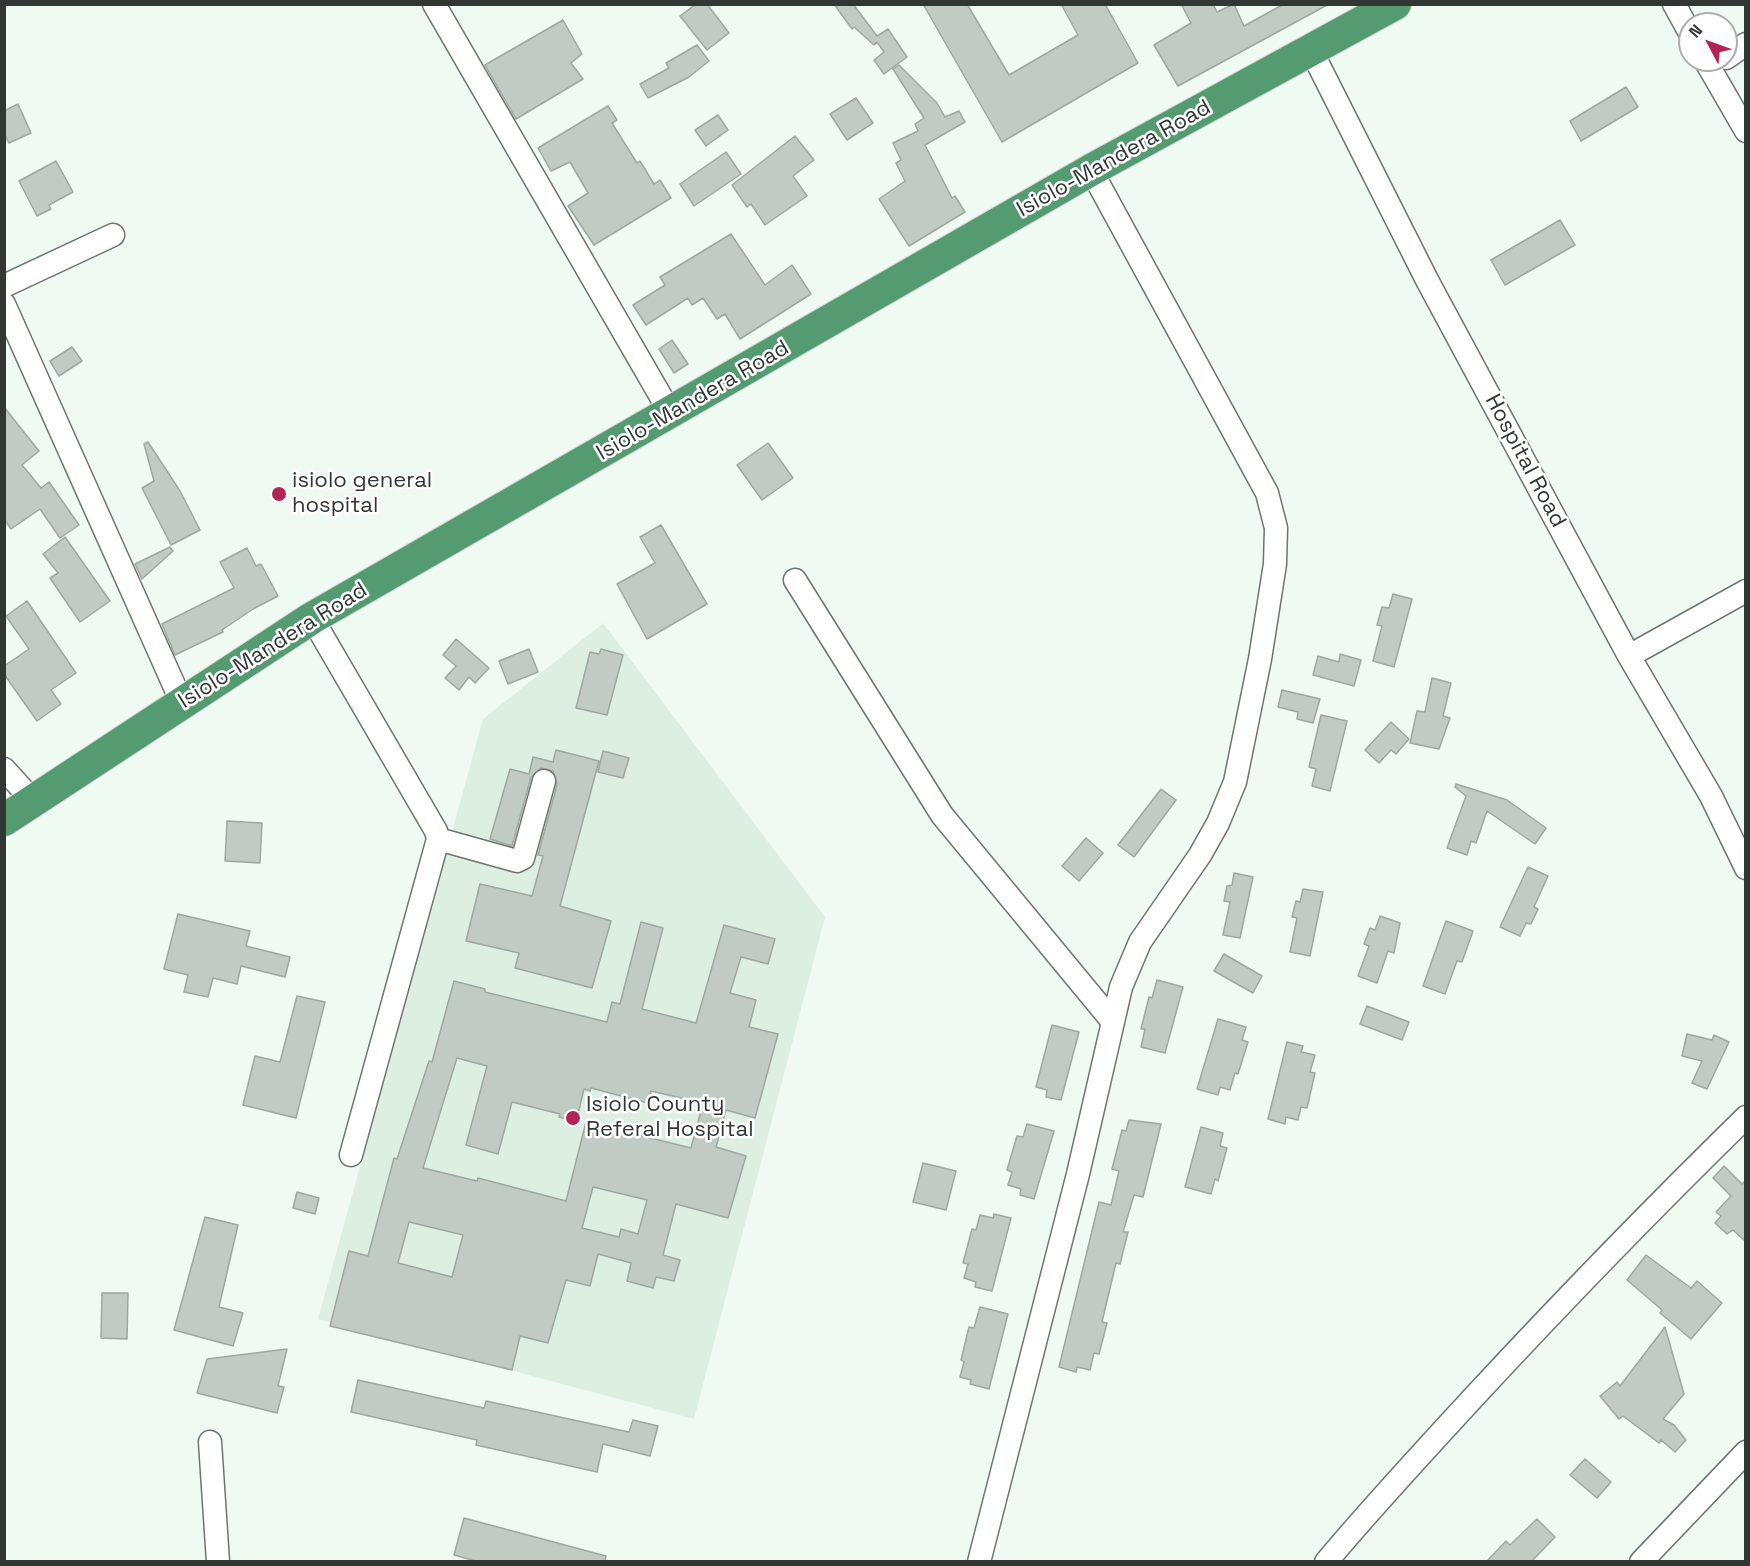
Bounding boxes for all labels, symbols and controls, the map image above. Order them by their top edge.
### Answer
north arrow [1678,12,1738,72]
text: N [1684,20,1707,42]
street label: Isiolo-Mandera Road [1012,95,1216,223]
street label: Isiolo-Mandera Road [592,335,794,467]
street label: Hospital Road [1479,390,1571,532]
place label: isiolo general hospital [292,468,432,520]
marker: isiolo general hospital [270,485,288,503]
street label: Isiolo-Mandera Road [174,577,372,715]
place label: Isiolo County Referal Hospital [586,1092,754,1144]
marker: Isiolo County Referal Hospital [564,1109,582,1127]

